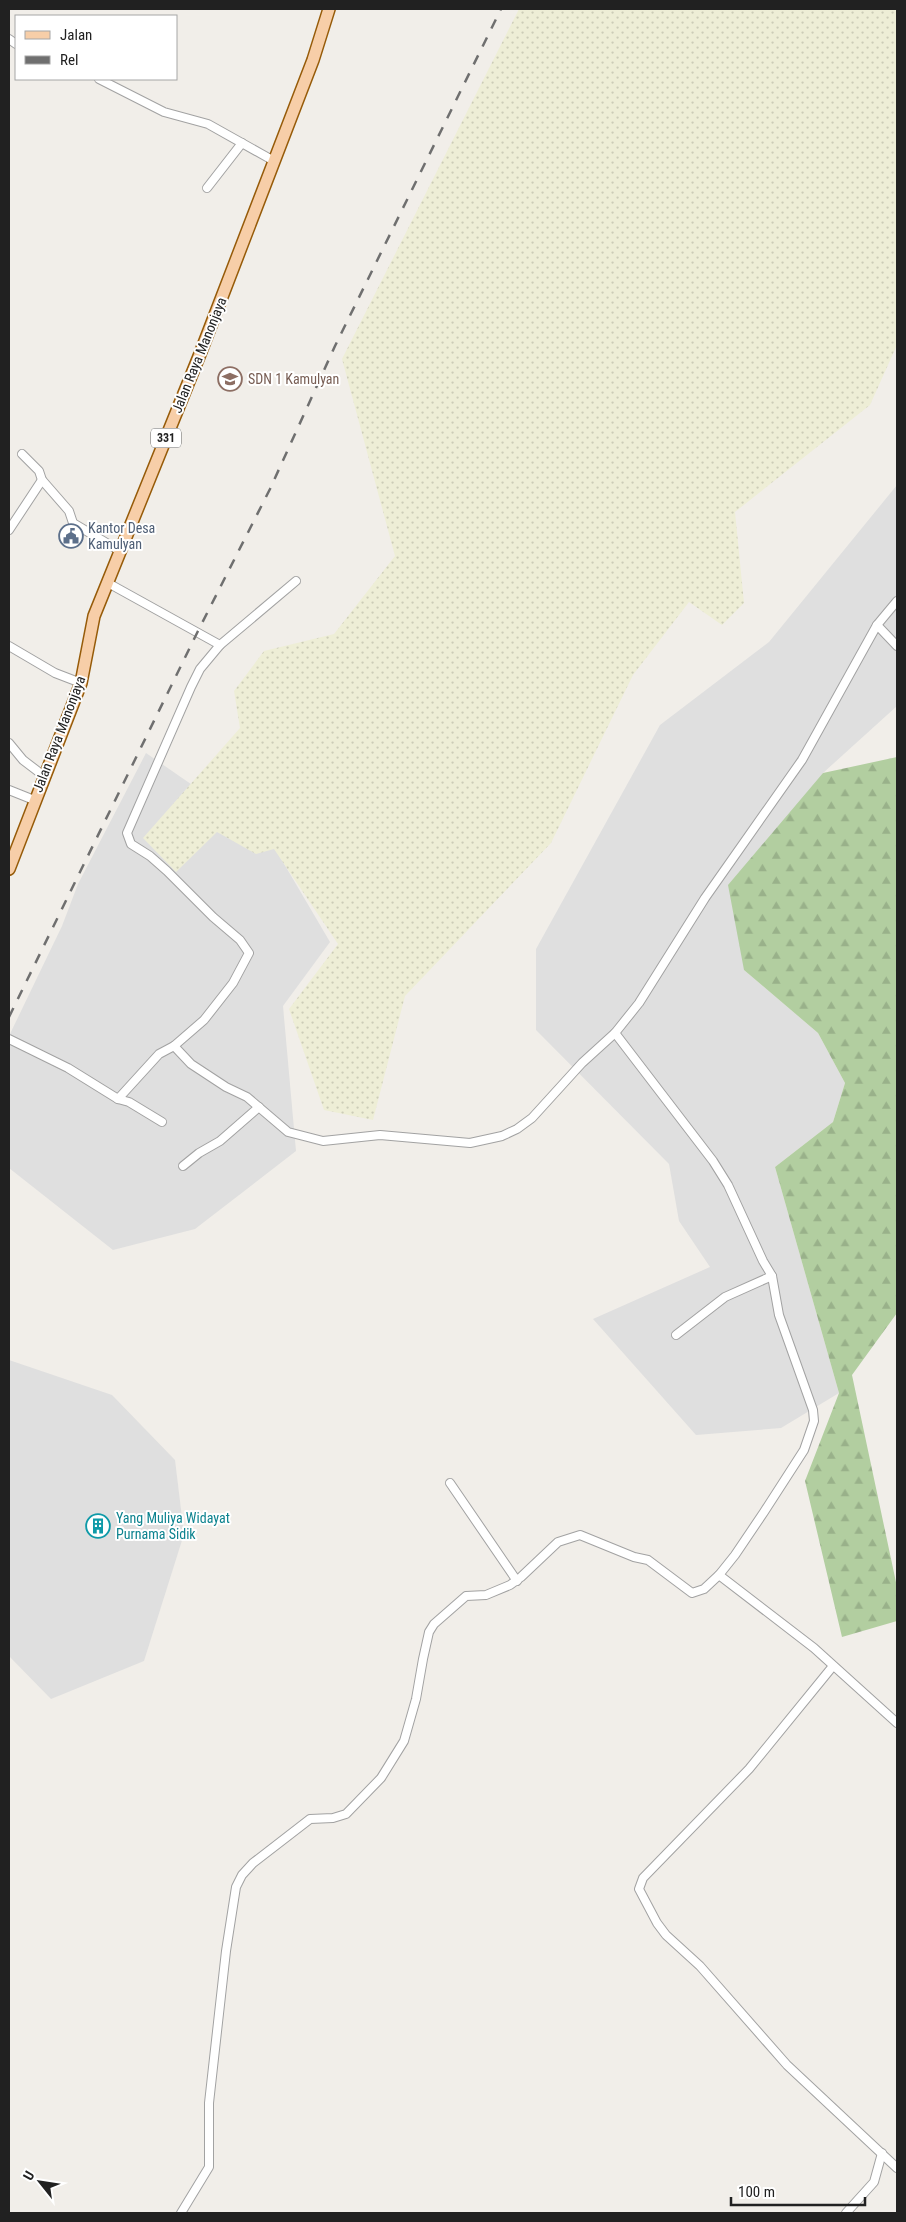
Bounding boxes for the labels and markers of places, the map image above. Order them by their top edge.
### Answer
school or university icon: SDN 1 Kamulyan [217,366,243,392]
place label: SDN 1 Kamulyan [248,371,339,387]
place label: Kantor Desa Kamulyan [88,520,155,552]
public building icon: Kantor Desa Kamulyan [58,523,84,549]
place label: Yang Muliya Widayat Purnama Sidik [116,1510,230,1542]
building icon: Yang Muliya Widayat Purnama Sidik [85,1513,111,1539]

